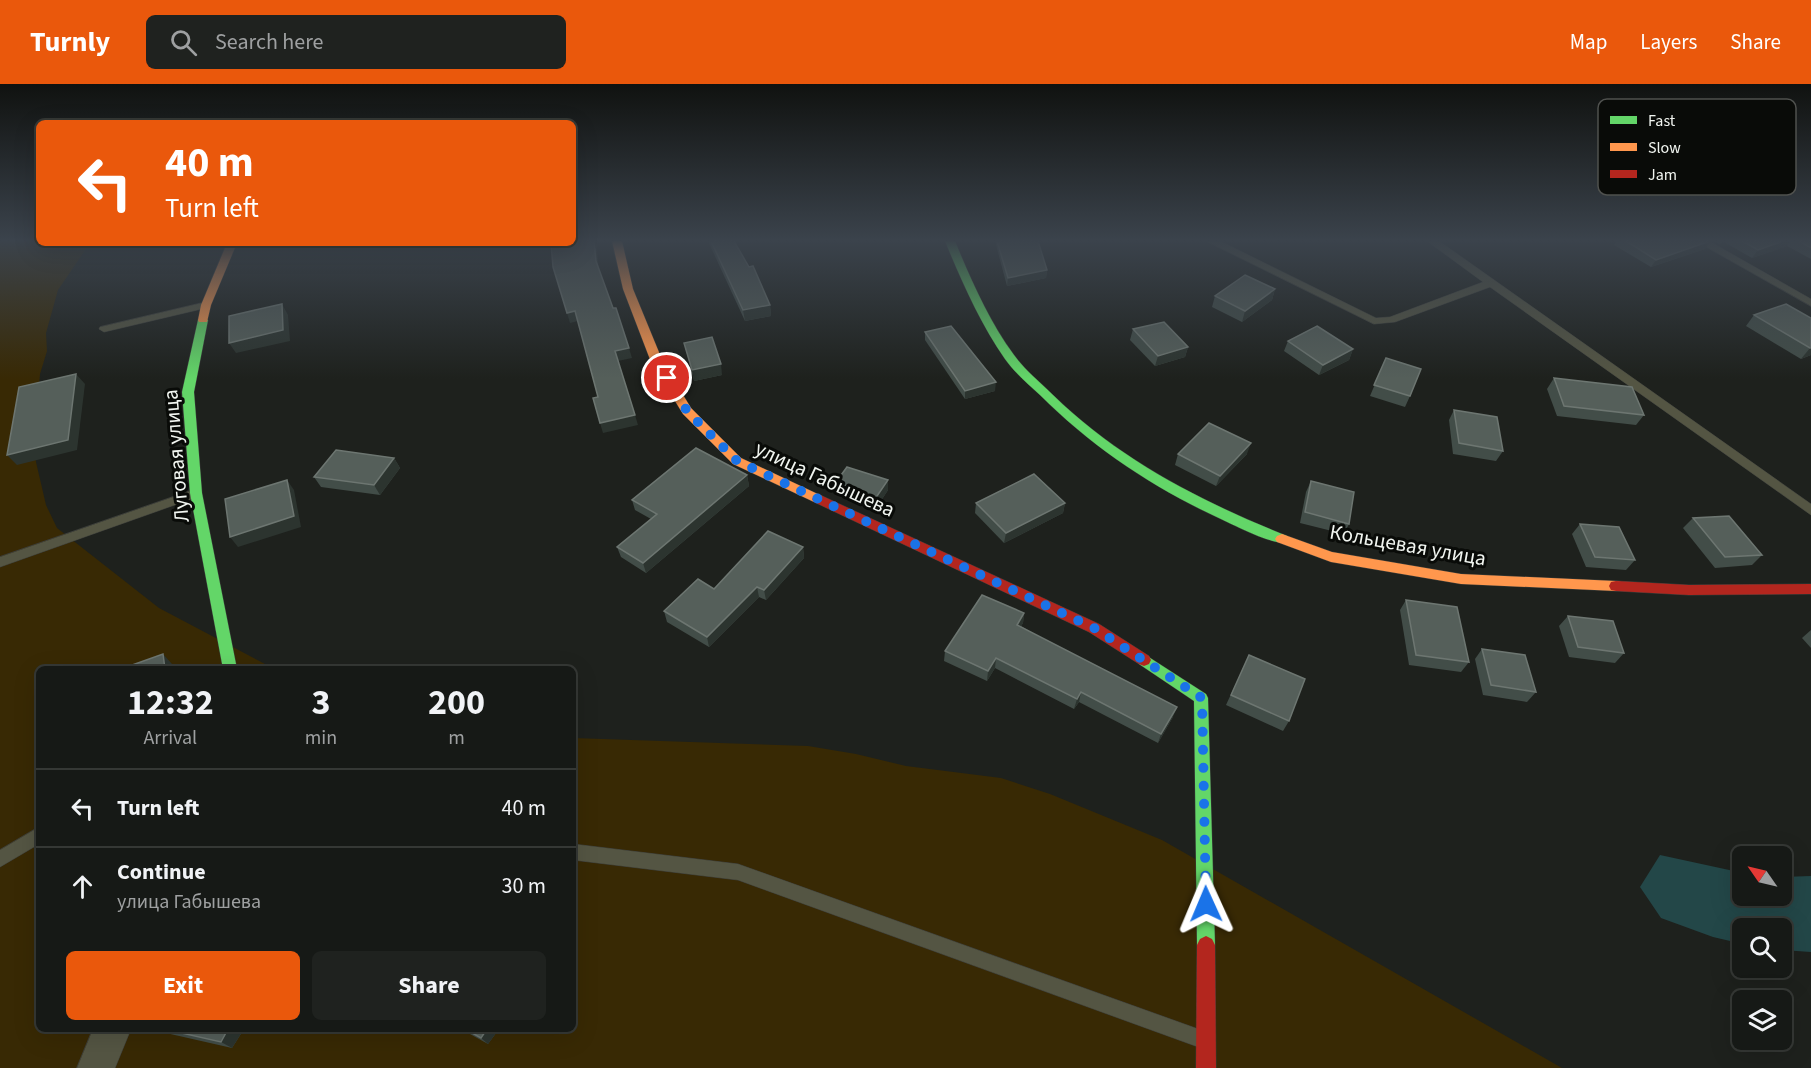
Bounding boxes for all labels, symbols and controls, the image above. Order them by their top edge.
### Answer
search box [146,15,566,69]
text: Turnly [30,22,110,62]
icon: search [167,26,200,59]
text: Search here [215,26,324,58]
text: Map [1570,27,1607,57]
text: Layers [1640,27,1697,57]
text: Share [1730,27,1781,57]
legend [1598,99,1796,195]
text: Fast [1648,110,1676,132]
text: 40 m [165,133,254,193]
text: Slow [1648,137,1681,159]
icon: left [66,144,144,222]
text: Jam [1648,164,1677,186]
text: Turn left [165,189,259,228]
pin [641,352,692,403]
icon: arrive [650,361,683,394]
street label: Луговая улица [155,388,197,524]
street label: улица Габышева [750,433,900,525]
street label: Кольцевая улица [1327,516,1489,574]
text: 12:32 [127,677,214,728]
text: 3 [311,677,330,728]
text: 200 [428,677,485,728]
text: Arrival [143,724,197,752]
text: min [305,724,337,752]
text: m [448,724,465,752]
icon: left [66,792,99,825]
text: Turn left [117,792,199,824]
text: 40 m [501,792,546,824]
north arrow [1732,846,1792,906]
map controls [1732,846,1792,1050]
text: Continue [117,856,206,888]
icon: ahead [66,870,99,903]
text: 30 m [501,870,546,902]
position arrow [1174,872,1238,936]
text: улица Габышева [117,888,261,916]
button: search [1732,918,1792,978]
button: Exit [66,951,300,1020]
button: Share [312,951,546,1020]
button: layers [1732,990,1792,1050]

